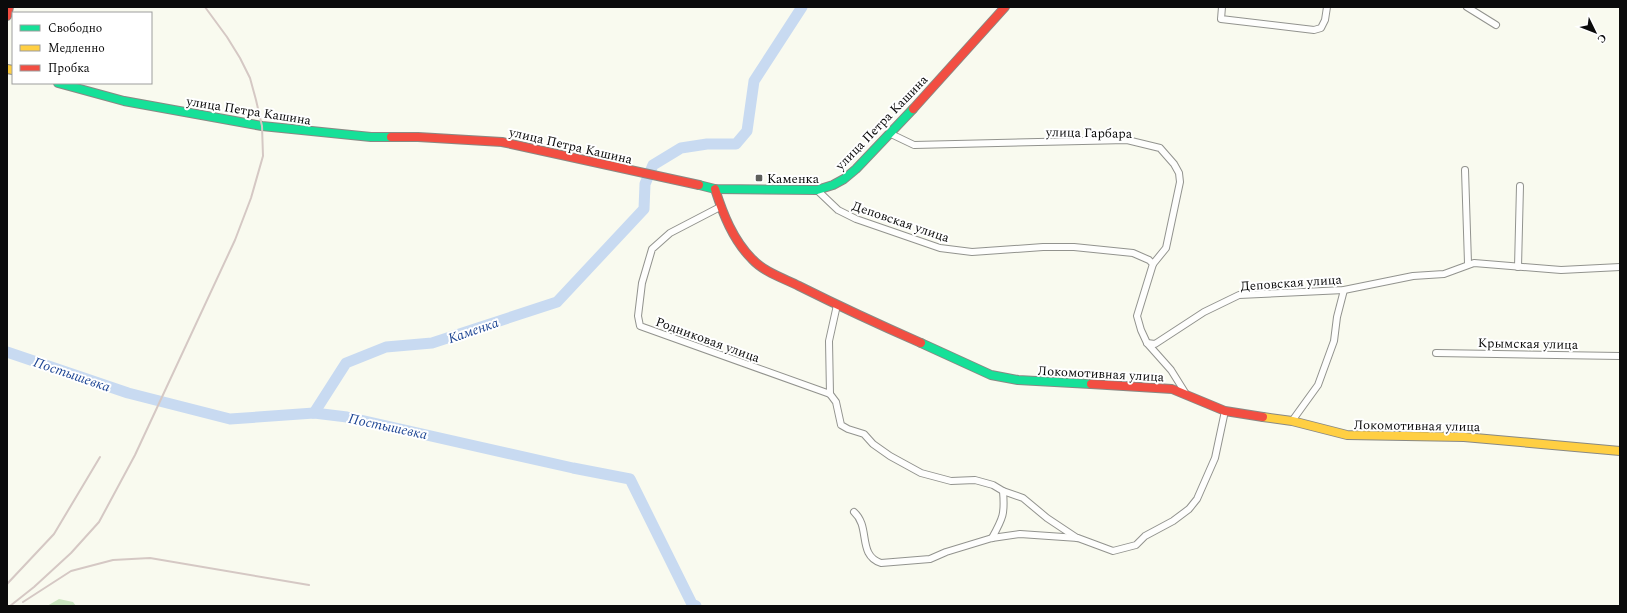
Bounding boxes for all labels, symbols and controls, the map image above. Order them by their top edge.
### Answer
legend [12,12,152,84]
north arrow [1575,12,1615,52]
text: Свободно [48,19,102,38]
text: С [1593,30,1611,47]
text: Медленно [48,39,105,58]
text: Пробка [48,59,90,78]
street label: улица Петра Кашина [830,70,933,176]
street label: улица Петра Кашина [184,91,313,131]
street label: улица Петра Кашина [506,122,635,170]
street label: улица Гарбара [1045,122,1133,144]
place label: Каменка [767,169,820,189]
marker: Каменка [754,173,764,183]
street label: Деповская улица [849,196,953,248]
street label: Деповская улица [1240,269,1343,297]
water label: Каменка [445,312,501,349]
street label: Родниковая улица [653,312,763,368]
street label: Крымская улица [1478,333,1579,355]
water label: Постышевка [31,352,113,397]
street label: Локомотивная улица [1037,361,1165,387]
water label: Постышевка [347,408,429,445]
street label: Локомотивная улица [1354,415,1481,437]

